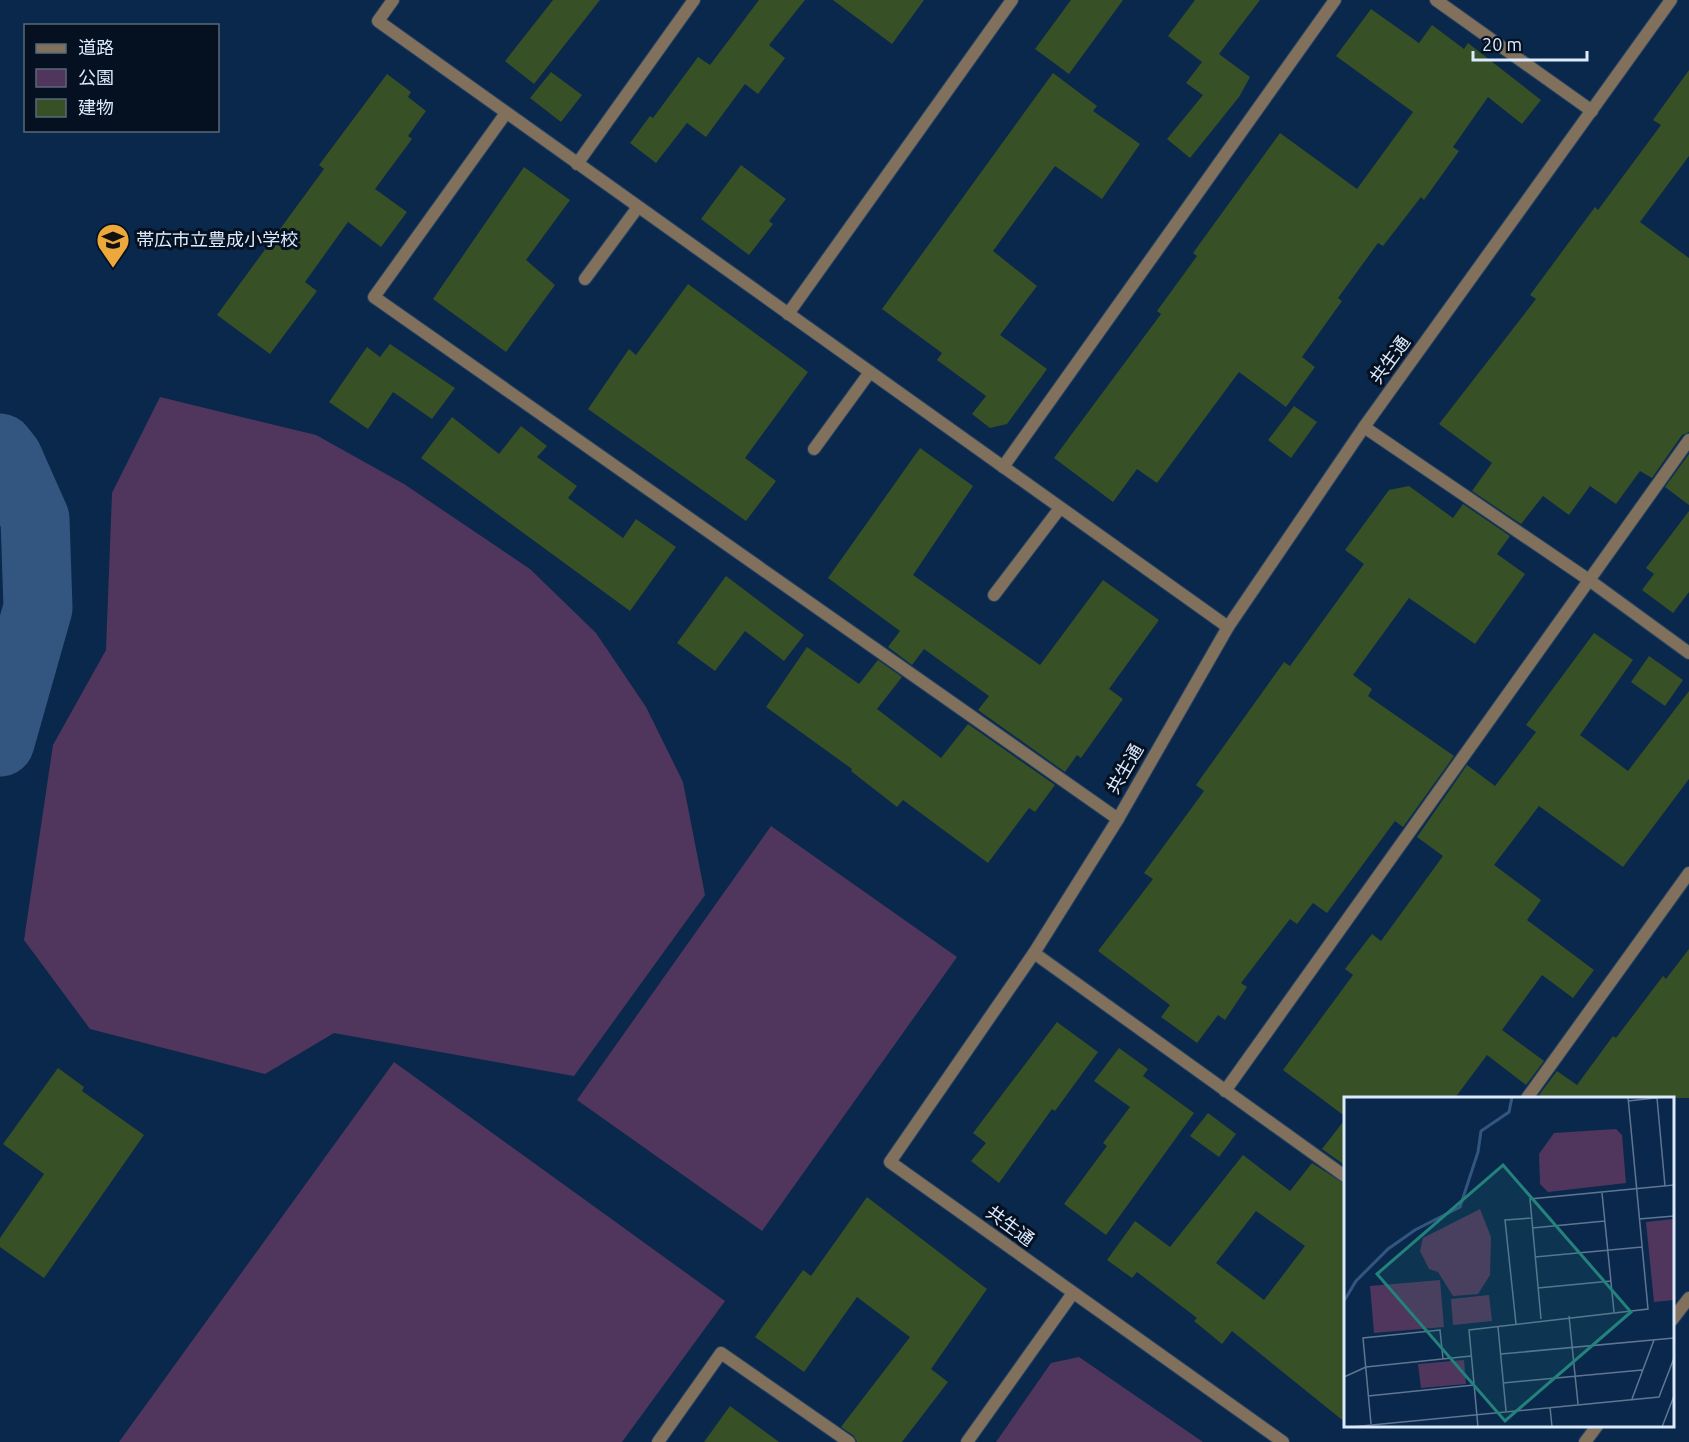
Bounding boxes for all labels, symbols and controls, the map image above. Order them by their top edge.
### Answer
legend [24,24,219,132]
scale bar [1473,24,1587,62]
text: 20 m [1482,34,1522,54]
text: 道路 [78,37,114,57]
text: 公園 [78,67,114,87]
text: 建物 [78,97,114,117]
school or university icon: 帯広市立豊成小学校 [95,222,131,269]
place label: 帯広市立豊成小学校 [136,229,298,249]
street label: 共生通 [1365,332,1413,387]
street label: 共生通 [1102,740,1146,797]
inset map [1344,1097,1674,1427]
street label: 共生通 [983,1201,1038,1249]

